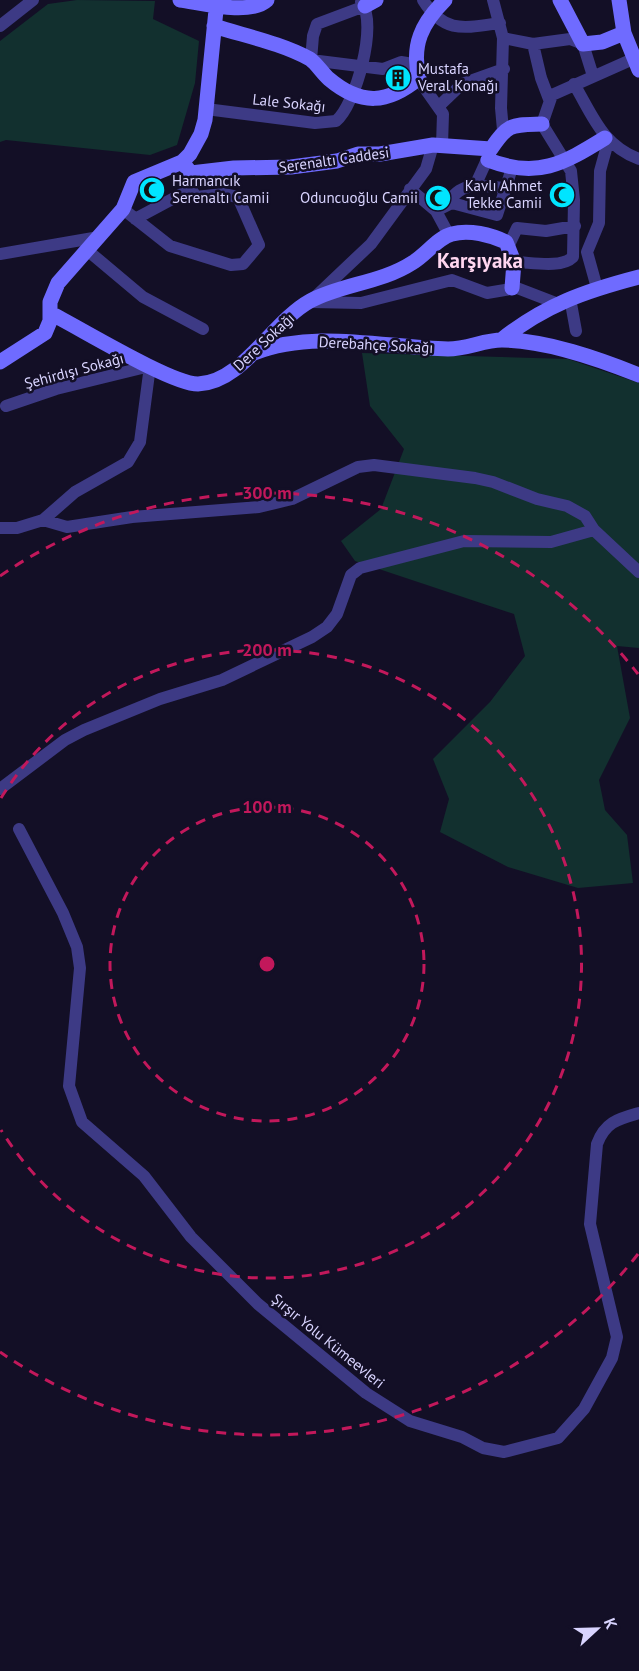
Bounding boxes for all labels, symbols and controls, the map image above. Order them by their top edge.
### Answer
place label: Mustafa Veral Konağı [417,59,498,95]
building icon: Mustafa Veral Konağı [383,63,413,93]
street label: Lale Sokağı [251,89,327,116]
street label: Serenaltı Caddesi [278,142,390,177]
place label: Harmancık Serenaltı Camii [172,171,269,207]
mosque icon: Harmancık Serenaltı Camii [137,175,167,205]
place label: Kavlı Ahmet Tekke Camii [465,176,542,212]
mosque icon: Kavlı Ahmet Tekke Camii [547,180,577,210]
mosque icon: Oduncuoğlu Camii [423,183,453,213]
place label: Oduncuoğlu Camii [300,188,418,207]
district label: Karşıyaka [437,247,523,274]
street label: Dere Sokağı [229,308,298,375]
street label: Derebahçe Sokağı [318,332,434,357]
street label: Şehirdışı Sokağı [22,348,126,393]
text: 300 m [242,481,292,504]
text: 200 m [242,638,292,661]
text: 100 m [242,795,292,818]
centre of rings [257,954,277,974]
street label: Şırşır Yolu Kümeevleri [268,1289,389,1392]
north arrow [567,1599,627,1659]
text: K [600,1615,622,1632]

